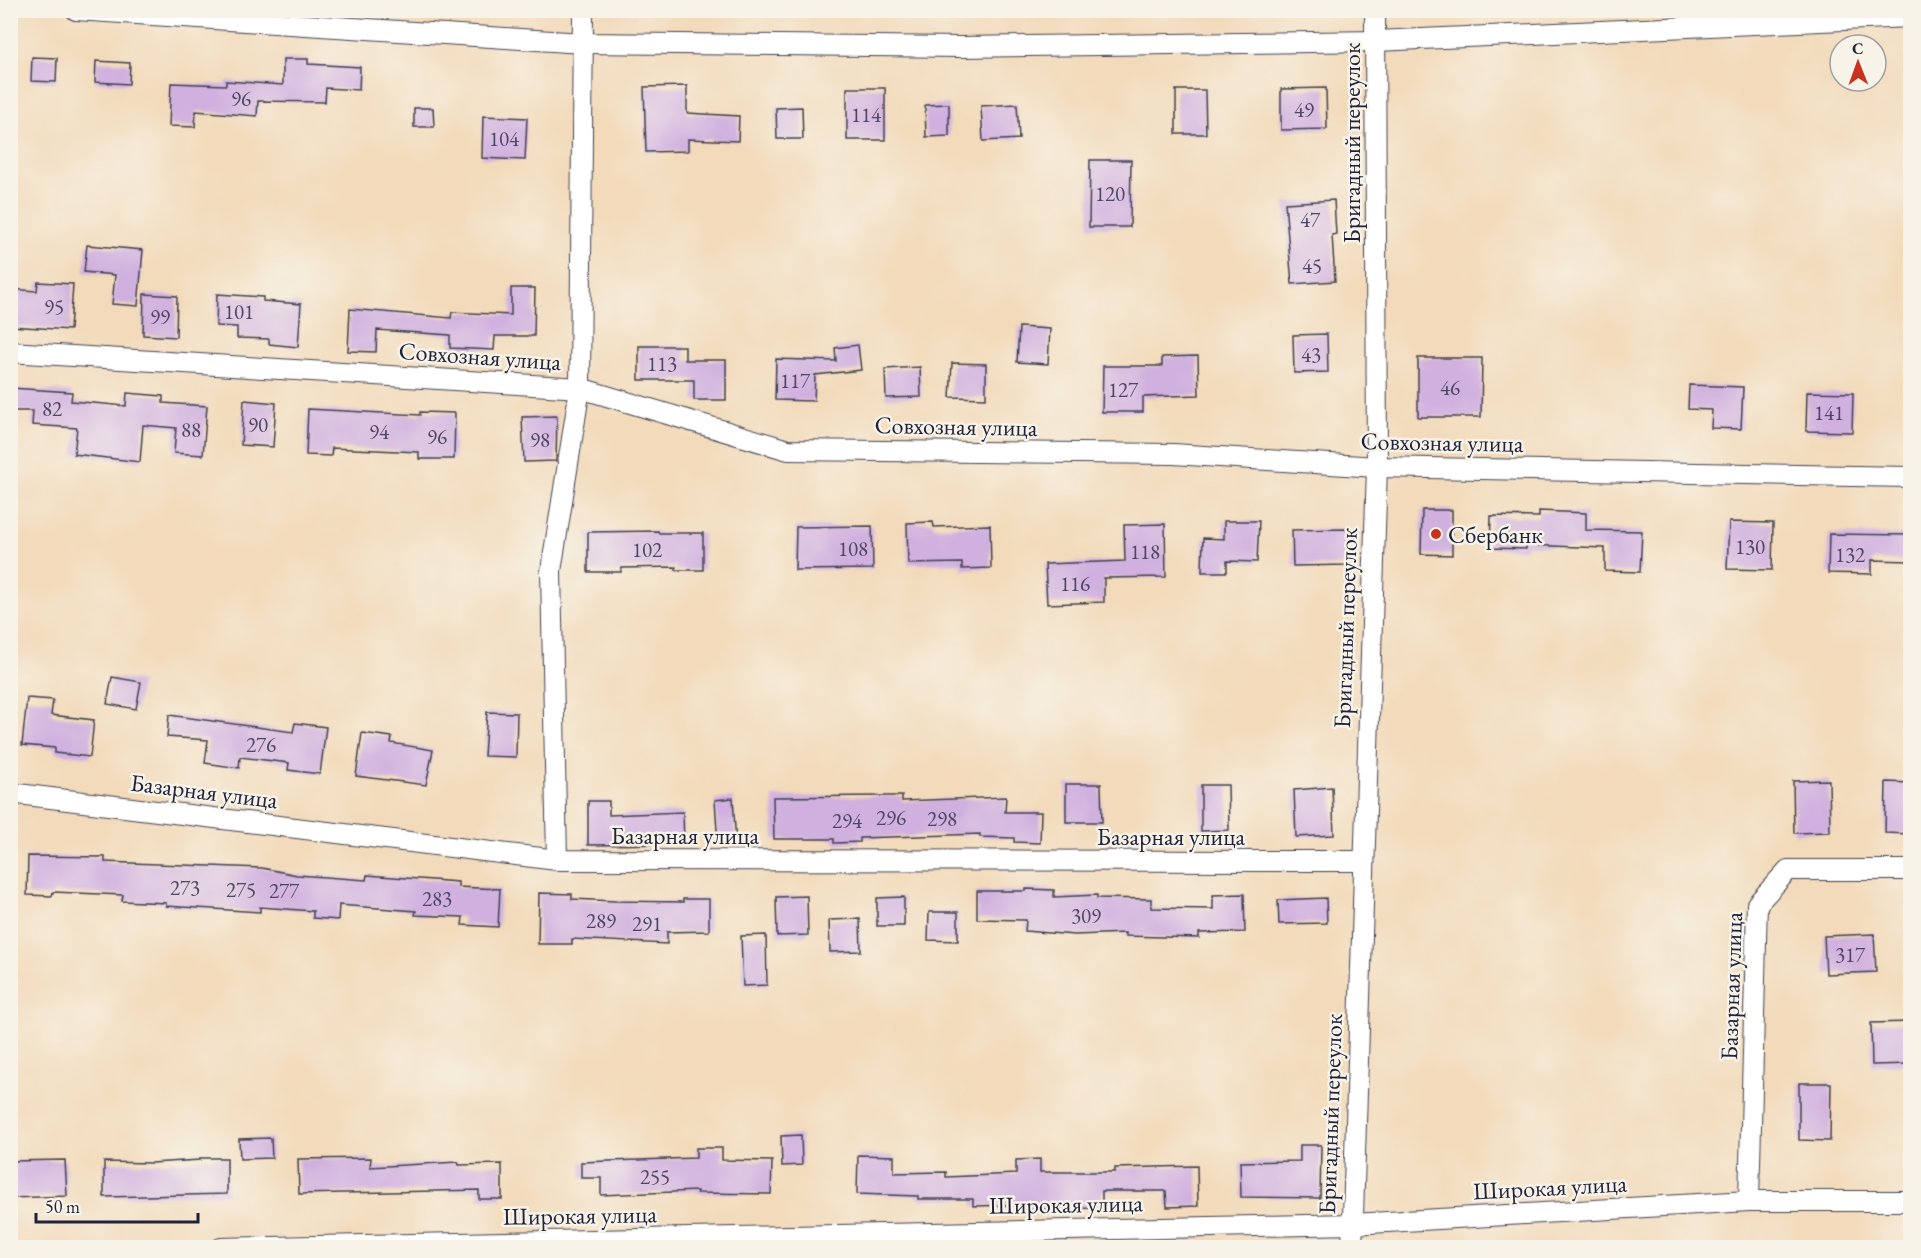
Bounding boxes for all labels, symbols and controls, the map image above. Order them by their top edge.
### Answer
north arrow [1828,33,1888,93]
text: С [1852,38,1864,59]
street label: Бригадный переулок [1336,42,1367,243]
house number: 96 [231,85,251,112]
house number: 49 [1294,96,1314,123]
house number: 114 [851,101,882,128]
house number: 104 [489,125,520,152]
house number: 120 [1095,180,1125,207]
house number: 47 [1300,206,1321,233]
house number: 45 [1302,252,1322,279]
house number: 95 [44,293,64,320]
house number: 101 [224,298,254,325]
house number: 99 [150,303,170,330]
street label: Совхозная улица [398,335,563,377]
house number: 43 [1301,341,1321,368]
house number: 113 [647,350,677,377]
house number: 117 [780,367,811,394]
house number: 46 [1440,374,1460,401]
house number: 127 [1108,376,1139,403]
house number: 82 [42,395,62,422]
house number: 141 [1814,399,1844,426]
street label: Совхозная улица [874,409,1038,443]
house number: 90 [248,411,268,438]
house number: 88 [181,416,201,443]
house number: 94 [369,418,390,445]
house number: 96 [427,423,447,450]
street label: Совхозная улица [1360,425,1524,459]
house number: 98 [530,426,550,453]
place label: Сбербанк [1448,519,1543,550]
street label: Бригадный переулок [1326,527,1364,729]
marker: Сбербанк [1429,527,1443,541]
house number: 130 [1735,533,1765,560]
house number: 108 [838,535,868,562]
house number: 102 [632,536,662,563]
house number: 118 [1130,538,1160,565]
house number: 132 [1835,541,1865,568]
house number: 116 [1060,570,1090,597]
house number: 276 [246,731,276,758]
street label: Базарная улица [129,767,280,815]
house number: 296 [876,804,906,831]
house number: 298 [927,805,957,832]
house number: 294 [832,807,863,834]
street label: Базарная улица [611,820,760,851]
street label: Базарная улица [1097,821,1246,852]
house number: 273 [170,874,200,901]
house number: 275 [226,876,256,903]
house number: 277 [269,877,300,904]
house number: 283 [422,885,452,912]
house number: 309 [1071,902,1101,929]
house number: 289 [586,907,616,934]
house number: 291 [632,910,662,937]
street label: Базарная улица [1713,911,1749,1061]
house number: 317 [1835,941,1866,968]
street label: Бригадный переулок [1311,1013,1349,1215]
house number: 255 [640,1163,670,1190]
street label: Широкая улица [1472,1167,1628,1207]
scale bar [36,1186,198,1224]
street label: Широкая улица [989,1187,1144,1221]
text: 50 m [45,1195,80,1218]
street label: Широкая улица [503,1198,658,1232]

